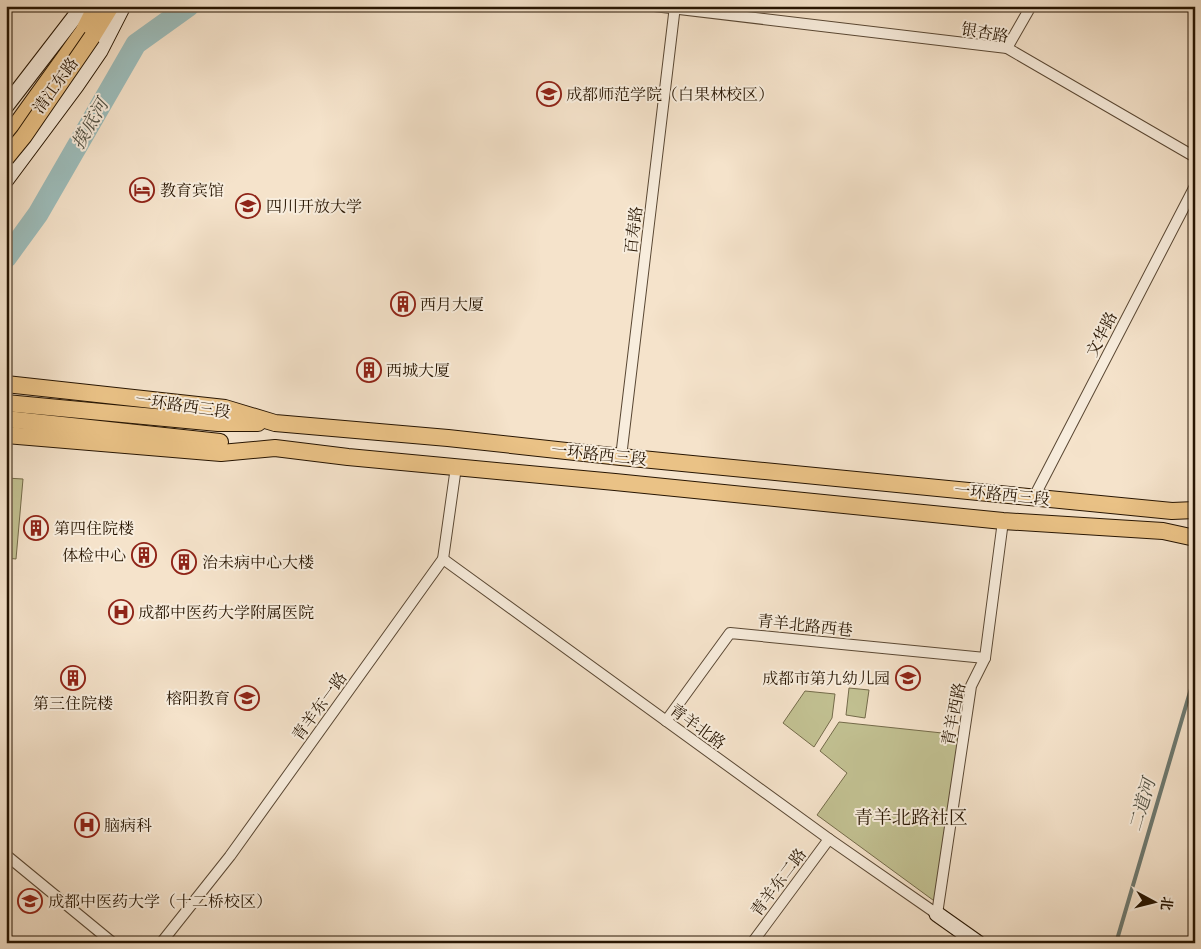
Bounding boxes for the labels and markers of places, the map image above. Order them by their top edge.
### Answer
school or university icon: 成都师范学院（白果林校区） [536,81,562,107]
place label: 成都师范学院（白果林校区） [566,85,774,105]
hotel icon: 教育宾馆 [129,177,155,203]
place label: 教育宾馆 [160,181,224,201]
school or university icon: 四川开放大学 [235,193,261,219]
place label: 四川开放大学 [266,197,362,217]
building icon: 西月大厦 [390,291,416,317]
place label: 西月大厦 [420,295,484,315]
building icon: 西城大厦 [356,357,382,383]
place label: 西城大厦 [386,361,450,381]
building icon: 第四住院楼 [23,515,49,541]
place label: 第四住院楼 [54,519,134,539]
building icon: 体检中心 [131,542,157,568]
place label: 体检中心 [62,546,126,566]
building icon: 治未病中心大楼 [171,549,197,575]
place label: 治未病中心大楼 [202,553,314,573]
hospital icon: 成都中医药大学附属医院 [108,599,134,625]
place label: 成都中医药大学附属医院 [138,603,314,623]
building icon: 第三住院楼 [60,665,86,691]
school or university icon: 成都市第九幼儿园 [895,665,921,691]
place label: 成都市第九幼儿园 [762,669,890,689]
school or university icon: 榕阳教育 [234,685,260,711]
place label: 榕阳教育 [166,689,230,709]
place label: 第三住院楼 [33,694,113,714]
hospital icon: 脑病科 [74,812,100,838]
place label: 脑病科 [104,816,152,836]
school or university icon: 成都中医药大学（十二桥校区） [17,888,43,914]
place label: 成都中医药大学（十二桥校区） [48,892,272,912]

